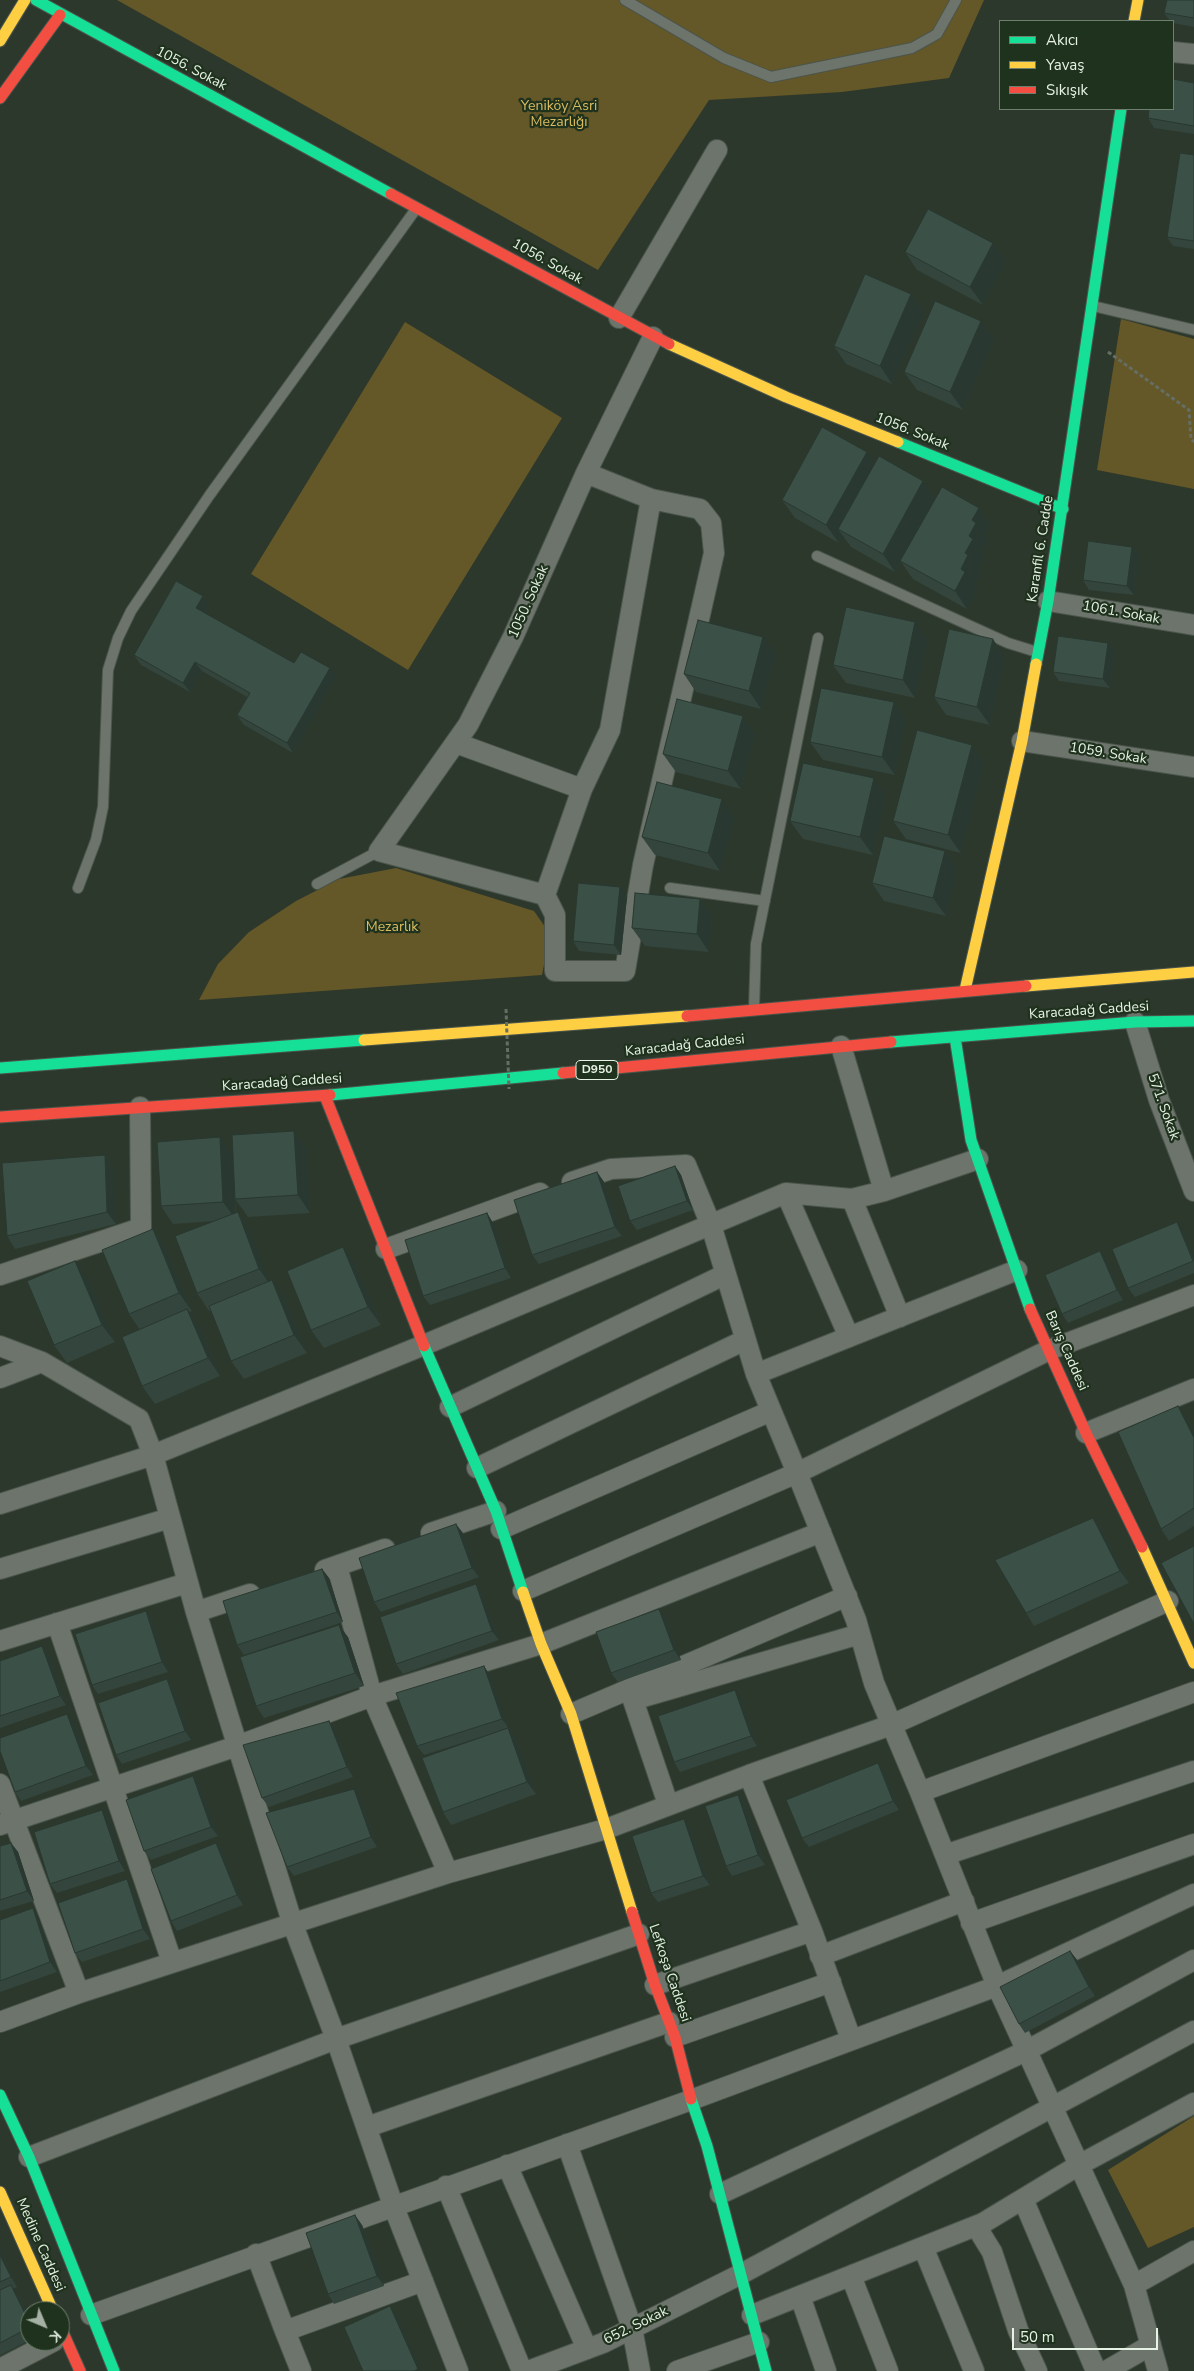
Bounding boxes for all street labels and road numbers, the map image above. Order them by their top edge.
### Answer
street label: 1056. Sokak [153,43,229,95]
street label: 1056. Sokak [509,236,585,288]
street label: 1056. Sokak [873,410,951,454]
street label: Karanfil 6. Cadde [1024,495,1058,603]
street label: 1050. Sokak [505,563,553,641]
street label: 1061. Sokak [1081,598,1161,628]
street label: 1059. Sokak [1068,740,1148,768]
street label: Karacadağ Caddesi [1028,998,1150,1024]
street label: Karacadağ Caddesi [624,1031,746,1061]
road number: D950 [576,1060,618,1080]
street label: Karacadağ Caddesi [221,1070,343,1096]
street label: 571. Sokak [1143,1071,1183,1143]
street label: Barış Caddesi [1041,1308,1091,1394]
street label: Lefkoşa Caddesi [644,1922,694,2024]
street label: Medine Caddesi [12,2196,68,2294]
street label: 652. Sokak [601,2303,671,2349]

